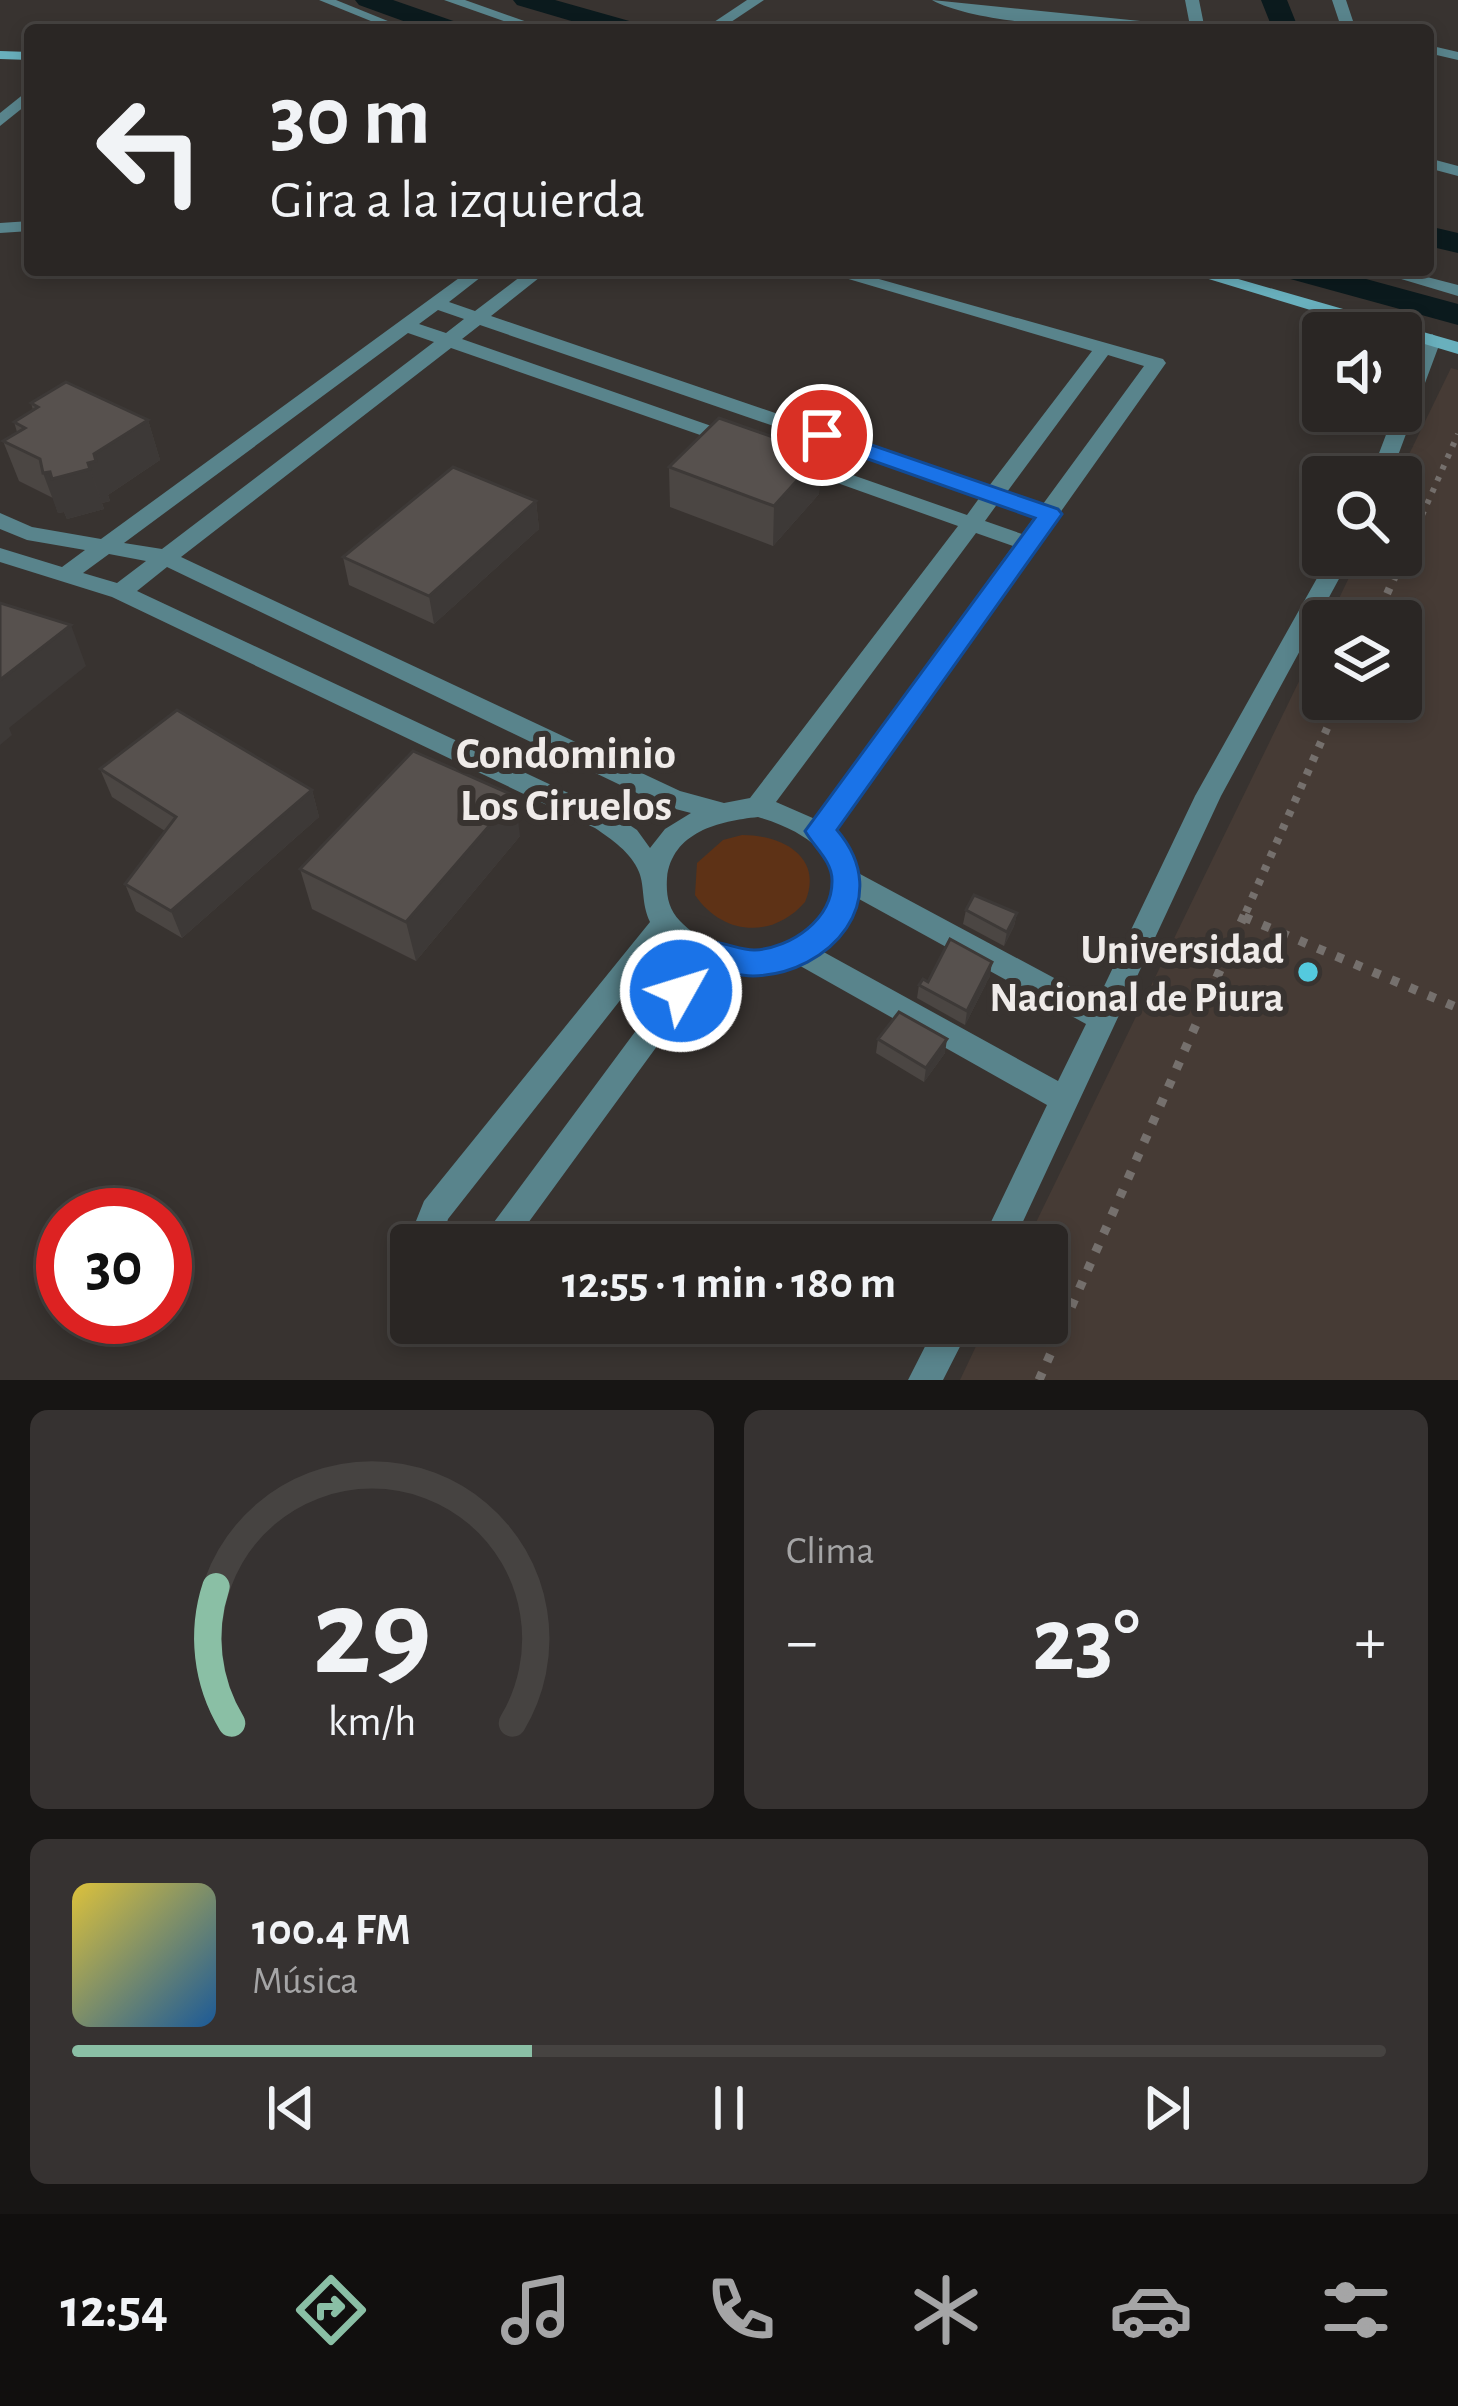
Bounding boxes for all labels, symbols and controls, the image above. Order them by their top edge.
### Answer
icon: left [72,72,228,228]
text: 30 m [270,76,430,160]
text: Gira a la izquierda [270,174,645,228]
map controls [1302,312,1422,720]
button: sound [1302,312,1422,432]
pin [771,384,873,486]
icon: arrive [789,402,855,468]
button: search [1302,456,1422,576]
button: layers [1302,600,1422,720]
district label: Condominio Los Ciruelos [456,732,676,829]
position arrow [618,928,744,1054]
place label: Universidad Nacional de Piura [989,929,1284,1019]
marker: Universidad Nacional de Piura [1295,959,1321,985]
speed limit sign: 30 [36,1188,192,1344]
text: 12:55 · 1 min · 180 m [562,1261,896,1306]
text: Clima [786,1532,875,1571]
text: 29 [312,1572,432,1697]
text: 23° [1032,1597,1140,1687]
text: − [786,1609,818,1675]
text: + [1354,1609,1386,1675]
text: km/h [328,1700,416,1743]
text: 100.4 FM [252,1908,411,1953]
text: Música [252,1962,358,2001]
icon: previous [258,2075,324,2141]
icon: pause [696,2075,762,2141]
icon: next [1134,2075,1200,2141]
icon: directions [289,2268,373,2352]
icon: music [494,2268,578,2352]
icon: phone [699,2268,783,2352]
icon: climate [904,2268,988,2352]
icon: car [1109,2268,1193,2352]
icon: filters [1314,2268,1398,2352]
text: 12:54 [60,2283,168,2337]

